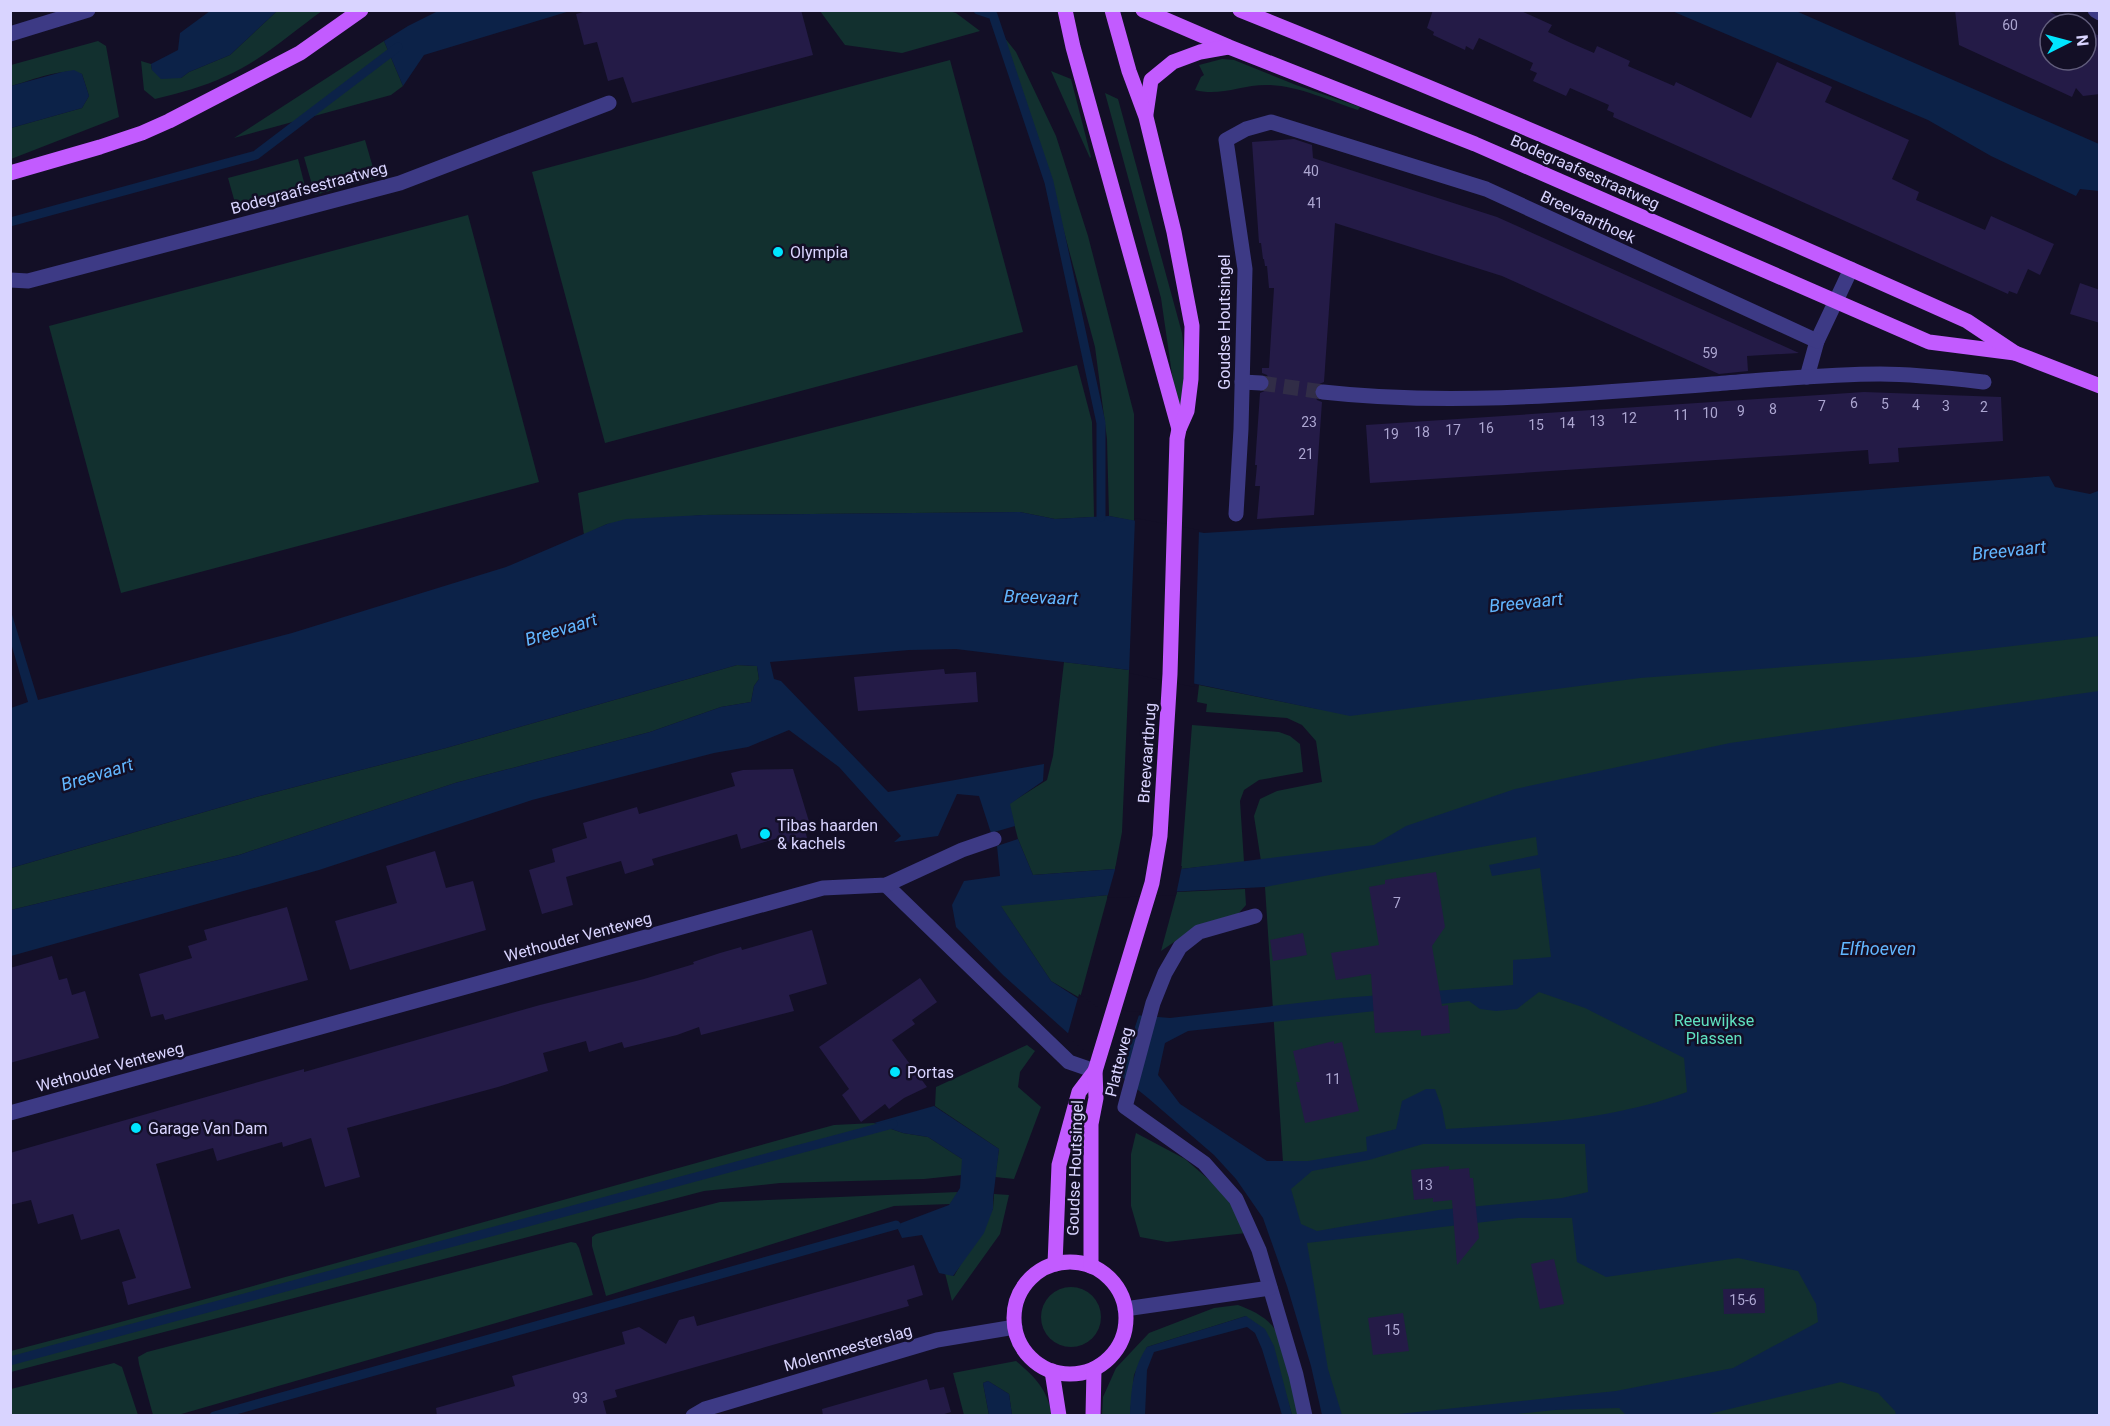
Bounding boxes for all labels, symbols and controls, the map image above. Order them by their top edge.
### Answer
north arrow [2038,12,2098,72]
house number: 60 [2002,17,2018,33]
text: N [2072,34,2092,47]
street label: Bodegraafsestraatweg [1508,131,1662,213]
street label: Bodegraafsestraatweg [229,158,389,218]
house number: 40 [1303,163,1319,179]
street label: Breevaarthoek [1537,187,1639,248]
house number: 41 [1307,195,1323,211]
place label: Olympia [790,243,848,262]
marker: Olympia [771,245,785,259]
street label: Goudse Houtsingel [1215,254,1234,390]
house number: 59 [1702,345,1718,361]
house number: 6 [1850,395,1858,411]
house number: 5 [1881,396,1889,412]
house number: 4 [1912,397,1920,413]
house number: 7 [1818,398,1826,414]
house number: 3 [1942,398,1950,414]
house number: 2 [1980,399,1988,415]
house number: 8 [1769,401,1777,417]
house number: 9 [1737,403,1745,419]
house number: 10 [1702,405,1718,421]
house number: 11 [1673,407,1689,423]
house number: 12 [1621,410,1637,426]
house number: 13 [1589,413,1605,429]
house number: 23 [1301,414,1317,430]
house number: 14 [1559,415,1575,431]
house number: 15 [1528,417,1544,433]
house number: 16 [1478,420,1494,436]
house number: 17 [1445,422,1461,438]
house number: 18 [1414,424,1430,440]
house number: 19 [1383,426,1399,442]
house number: 21 [1298,446,1314,462]
water label: Breevaart [1971,536,2047,564]
water label: Breevaart [1003,585,1079,609]
water label: Breevaart [1488,588,1564,616]
water label: Breevaart [522,608,600,650]
street label: Breevaartbrug [1134,702,1160,804]
water label: Breevaart [58,753,136,795]
place label: Tibas haarden & kachels [777,816,878,853]
marker: Tibas haarden & kachels [758,827,772,841]
house number: 7 [1393,895,1401,911]
street label: Wethouder Venteweg [502,908,654,966]
water label: Elfhoeven [1840,938,1916,959]
park label: Reeuwijkse Plassen [1674,1011,1754,1048]
street label: Platteweg [1101,1025,1137,1099]
street label: Wethouder Venteweg [34,1038,186,1096]
place label: Portas [907,1063,954,1082]
marker: Portas [888,1065,902,1079]
house number: 11 [1325,1071,1341,1087]
street label: Goudse Houtsingel [1063,1100,1087,1236]
place label: Garage Van Dam [148,1119,267,1138]
marker: Garage Van Dam [129,1121,143,1135]
house number: 13 [1417,1177,1433,1193]
house number: 15-6 [1729,1292,1757,1308]
street label: Molenmeesterslag [782,1321,914,1375]
house number: 15 [1384,1322,1400,1338]
house number: 93 [572,1390,588,1406]

